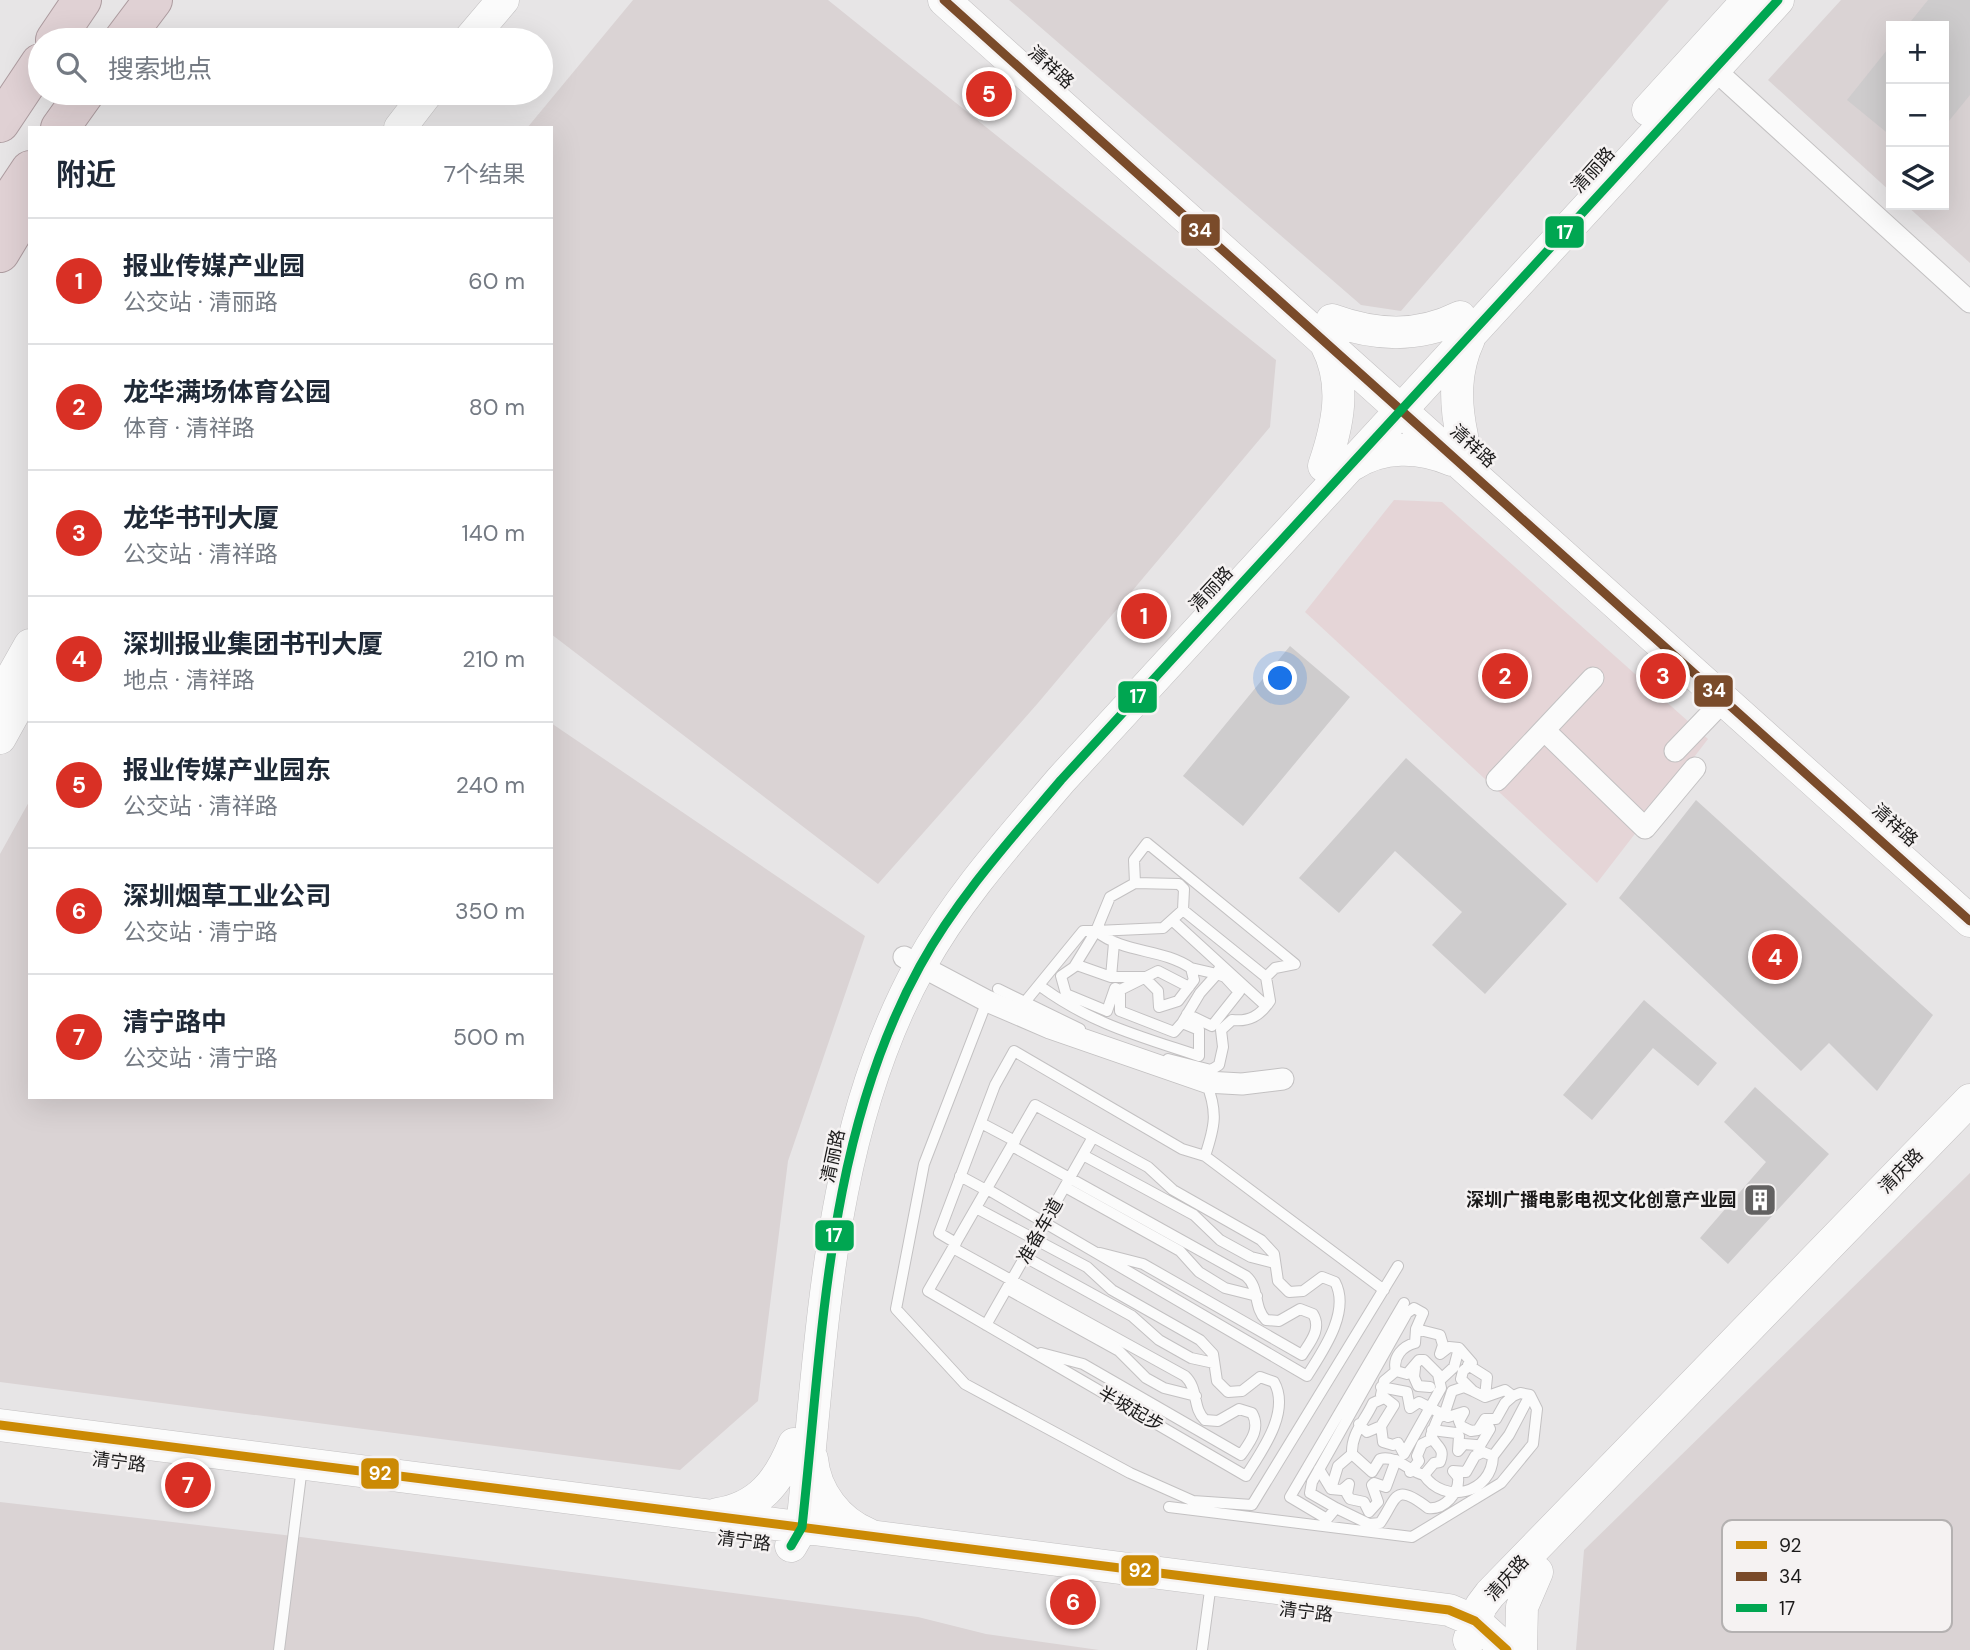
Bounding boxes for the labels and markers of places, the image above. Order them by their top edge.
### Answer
pin: 5 [966,68,1012,120]
pin: 1 [1121,590,1167,642]
pin: 2 [1482,650,1528,702]
pin: 3 [1640,650,1686,702]
pin: 4 [1752,931,1798,983]
building icon: 深圳广播电影电视文化创意产业园 [1741,1181,1779,1219]
place label: 深圳广播电影电视文化创意产业园 [1466,1188,1736,1212]
pin: 7 [165,1459,211,1511]
pin: 6 [1050,1576,1096,1628]

